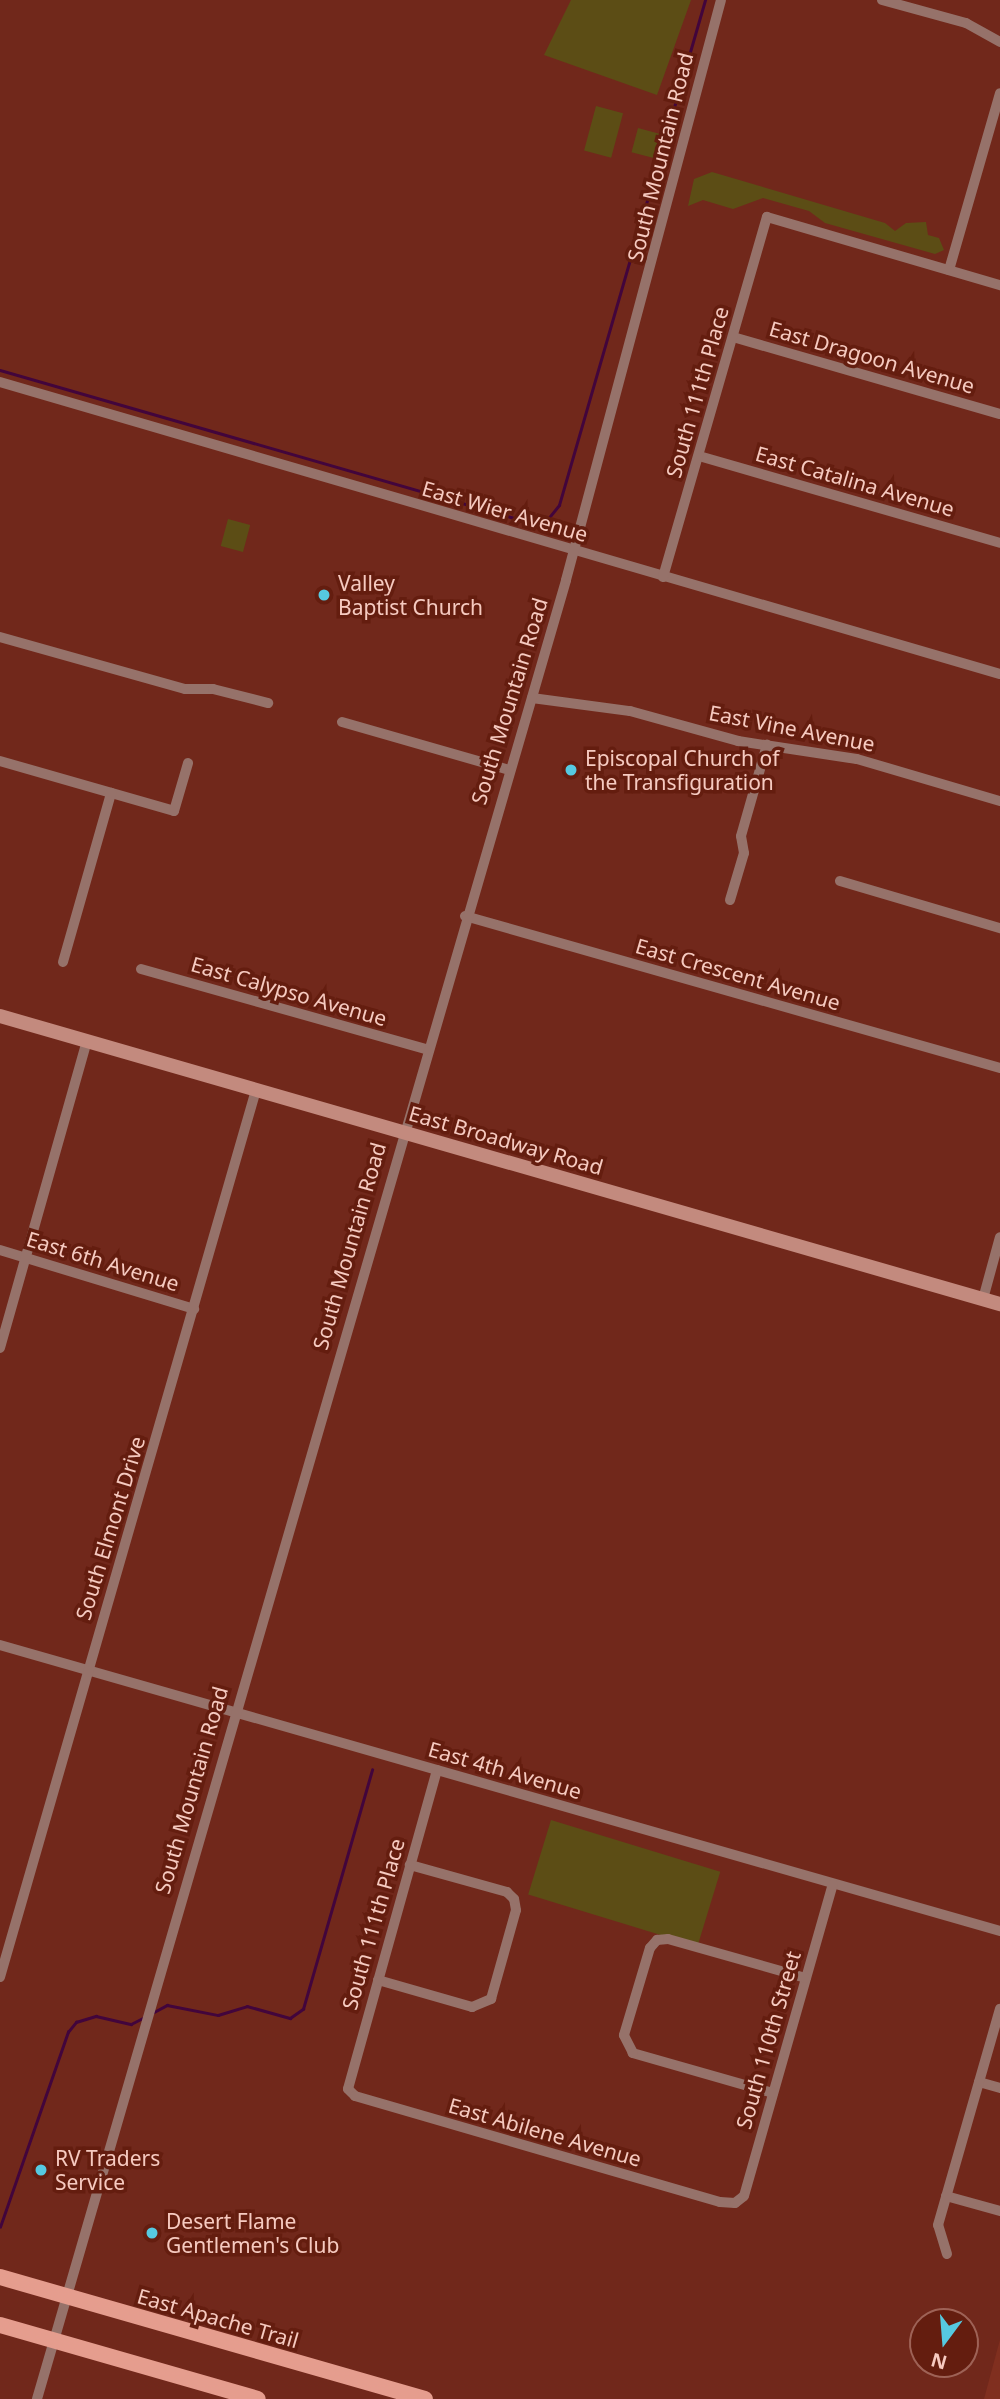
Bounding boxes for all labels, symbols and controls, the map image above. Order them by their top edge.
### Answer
street label: South Mountain Road [622,50,698,264]
street label: South 111th Place [660,303,734,481]
street label: East Dragoon Avenue [766,316,978,398]
street label: East Catalina Avenue [753,441,957,521]
street label: East Wier Avenue [419,475,591,547]
place label: Valley Baptist Church [338,570,483,620]
marker: Valley Baptist Church [316,587,332,603]
street label: South Mountain Road [466,595,552,807]
street label: East Vine Avenue [707,700,877,756]
place label: Episcopal Church of the Transfiguration [585,745,779,795]
marker: Episcopal Church of the Transfiguration [563,762,579,778]
street label: East Crescent Avenue [633,933,843,1015]
street label: East Calypso Avenue [188,951,390,1031]
street label: East Broadway Road [406,1100,606,1180]
street label: South Mountain Road [307,1139,391,1353]
street label: East 6th Avenue [24,1226,182,1296]
street label: South Elmont Drive [70,1433,150,1623]
street label: South Mountain Road [149,1683,233,1897]
street label: East 4th Avenue [425,1736,585,1804]
street label: South 111th Place [336,1835,410,2013]
street label: South 110th Street [731,1948,805,2132]
street label: East Abilene Avenue [446,2092,644,2172]
place label: RV Traders Service [55,2145,160,2195]
marker: RV Traders Service [33,2162,49,2178]
place label: Desert Flame Gentlemen's Club [166,2208,339,2258]
marker: Desert Flame Gentlemen's Club [144,2225,160,2241]
street label: East Apache Trail [134,2283,302,2353]
north arrow [909,2308,979,2378]
text: N [928,2347,950,2376]

